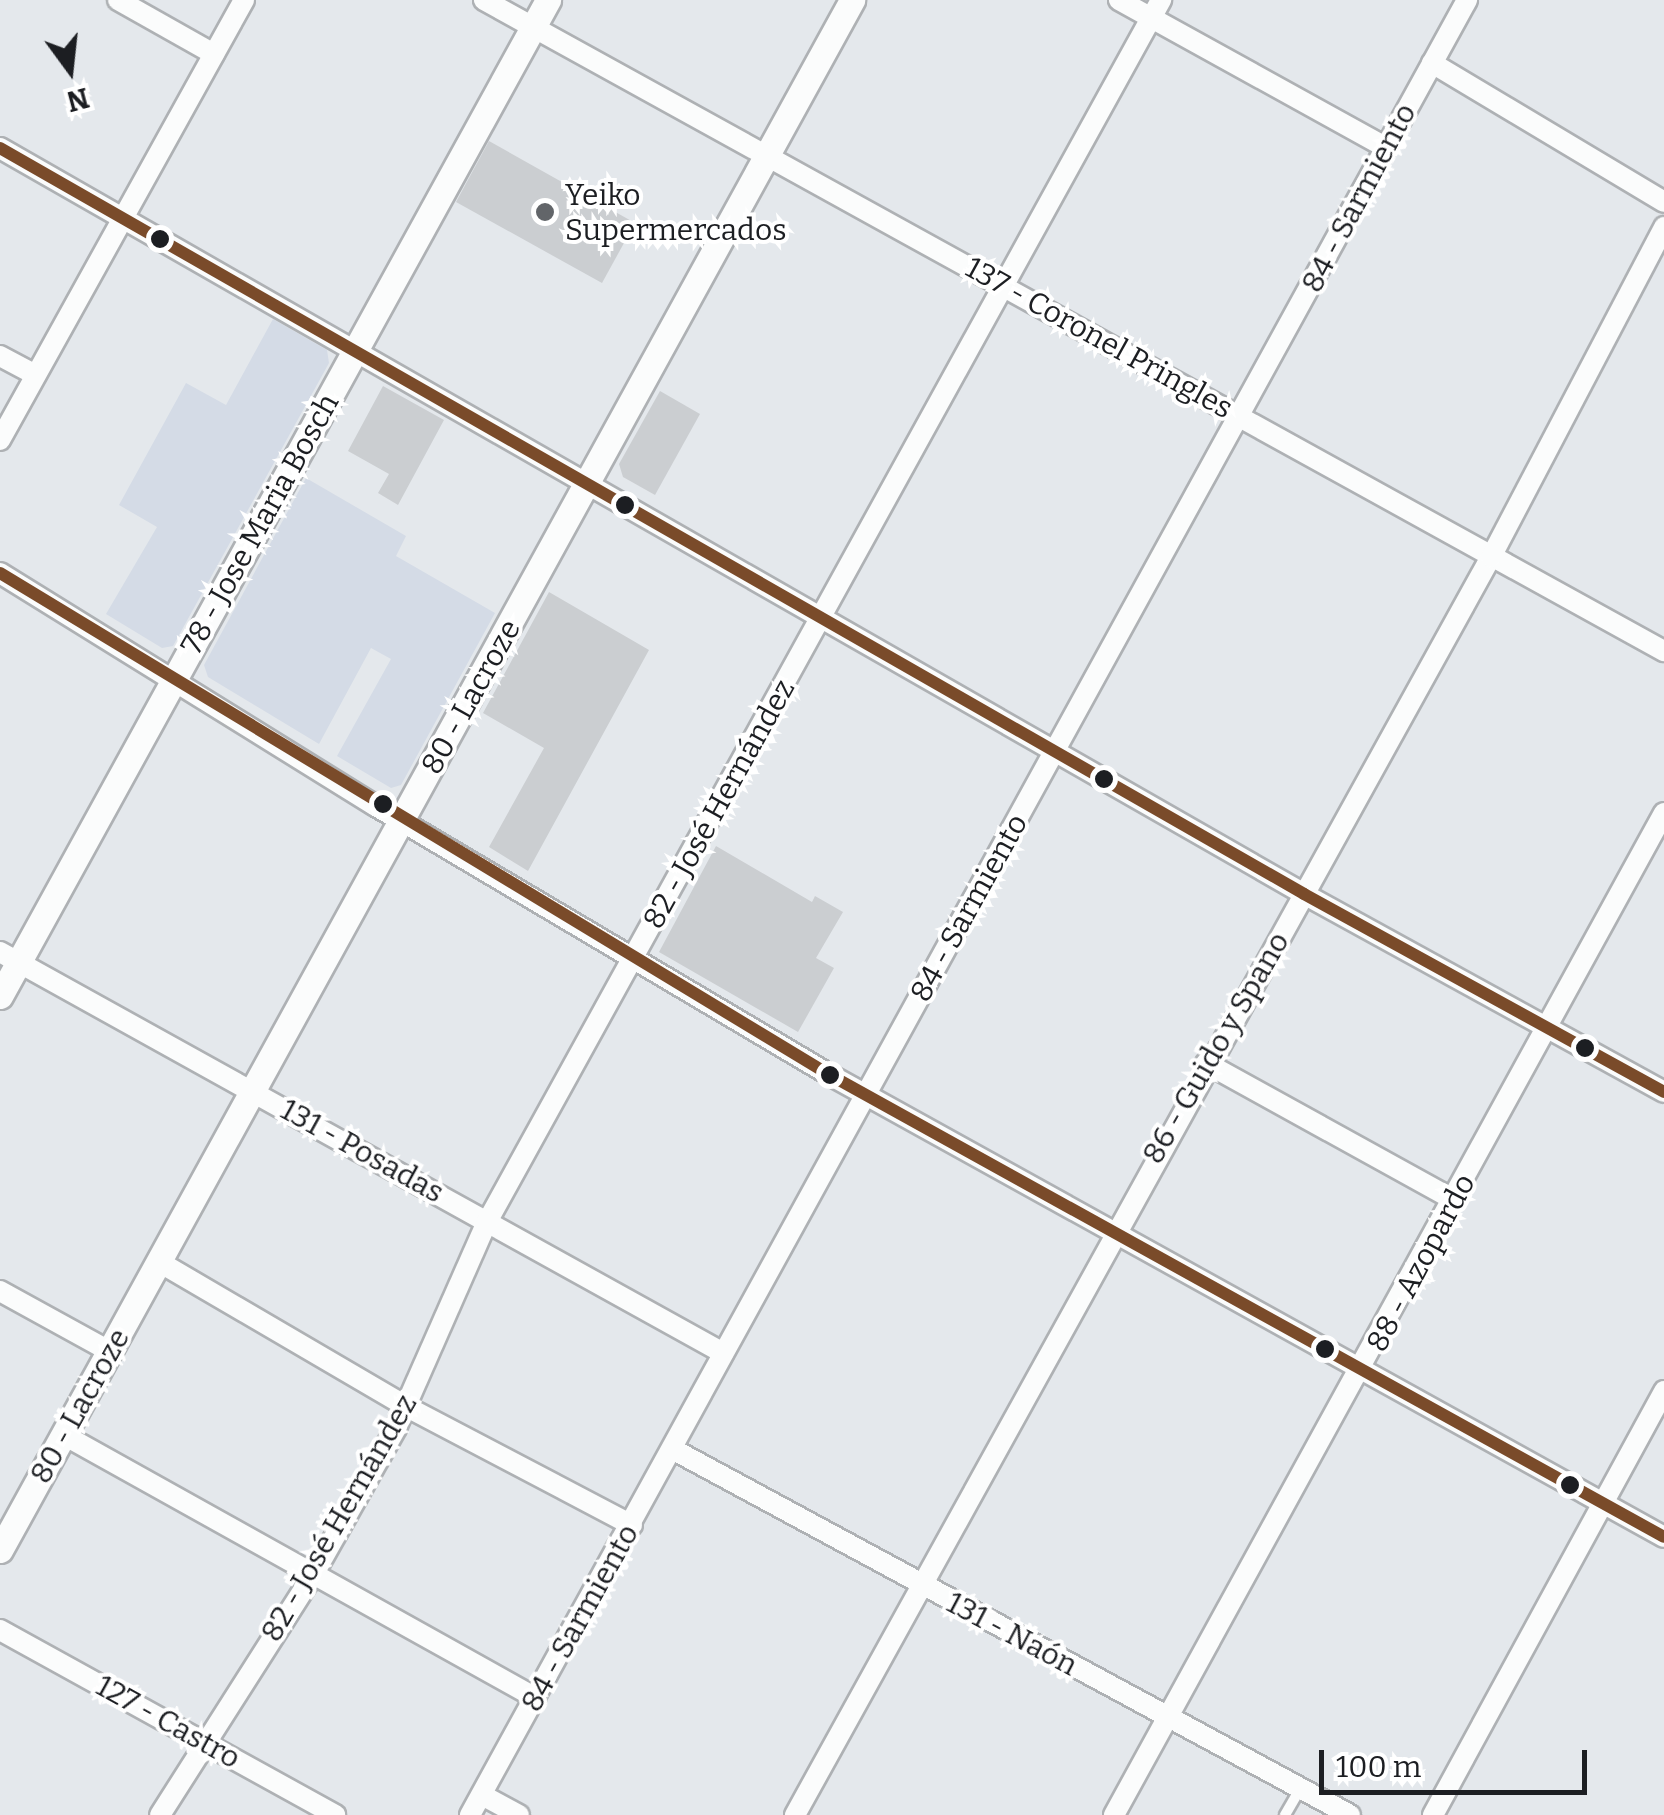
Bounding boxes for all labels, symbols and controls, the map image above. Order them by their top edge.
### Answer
north arrow [20,20,120,120]
text: N [63,81,93,118]
street label: 84 - Sarmiento [1294,97,1424,299]
place label: Yeiko Supermercados [565,177,786,248]
marker: Yeiko Supermercados [534,201,556,223]
unlabelled marker [150,229,170,249]
street label: 137 - Coronel Pringles [959,250,1239,426]
street label: 78 - Jose Maria Bosch [173,387,347,661]
unlabelled marker [615,495,635,515]
street label: 80 - Lacroze [414,613,528,781]
street label: 82 - José Hernández [636,673,802,935]
unlabelled marker [1094,769,1114,789]
unlabelled marker [373,794,393,814]
street label: 84 - Sarmiento [903,808,1035,1008]
street label: 86 - Guido y Spano [1135,926,1297,1170]
unlabelled marker [1575,1038,1595,1058]
unlabelled marker [820,1065,840,1085]
street label: 131 - Posadas [274,1091,450,1211]
street label: 88 - Azopardo [1359,1168,1483,1358]
street label: 80 - Lacroze [23,1322,137,1490]
unlabelled marker [1315,1339,1335,1359]
street label: 82 - José Hernández [254,1388,424,1648]
unlabelled marker [1560,1475,1580,1495]
street label: 84 - Sarmiento [514,1518,646,1718]
street label: 131 - Naón [940,1585,1084,1683]
street label: 127 - Castro [90,1668,246,1776]
scale bar [1324,1730,1592,1792]
text: 100 m [1336,1749,1421,1785]

